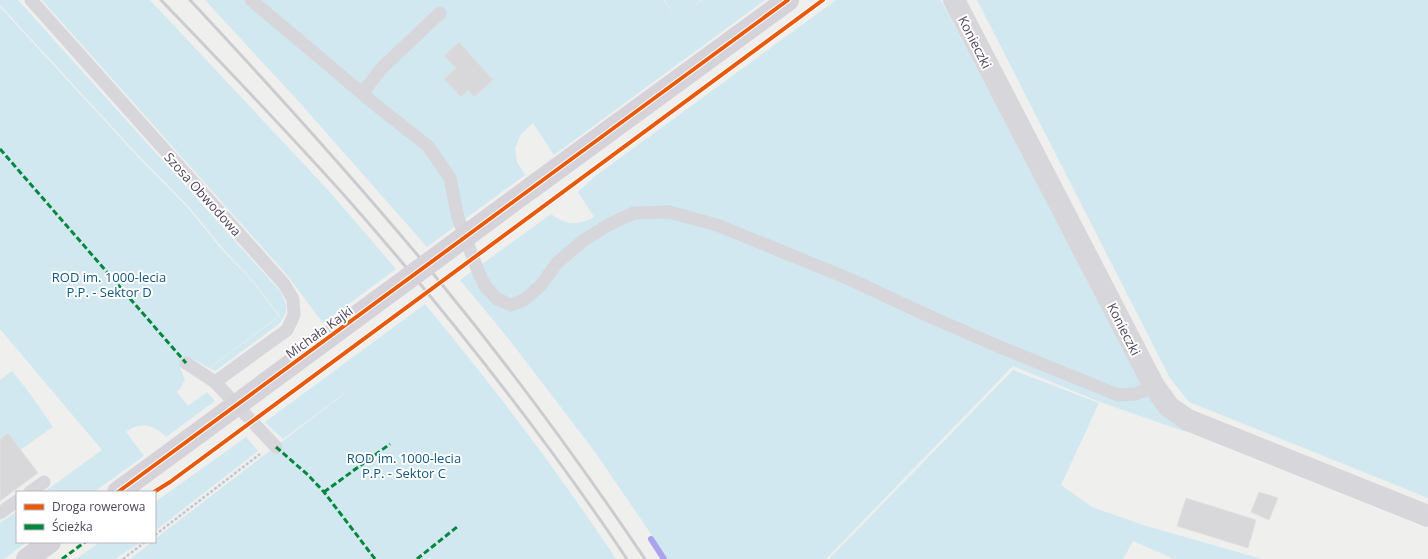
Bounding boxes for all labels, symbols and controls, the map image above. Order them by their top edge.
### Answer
street label: Konieczki [954,13,996,71]
street label: Szosa Obwodowa [161,148,245,240]
park label: ROD im. 1000-lecia P.P. - Sektor D [52,268,166,301]
street label: Konieczki [1103,300,1145,358]
street label: Michała Kajki [282,302,356,362]
park label: ROD im. 1000-lecia P.P. - Sektor C [347,449,461,482]
legend [16,491,156,543]
text: Droga rowerowa [52,498,145,515]
text: Ścieżka [52,518,93,535]

